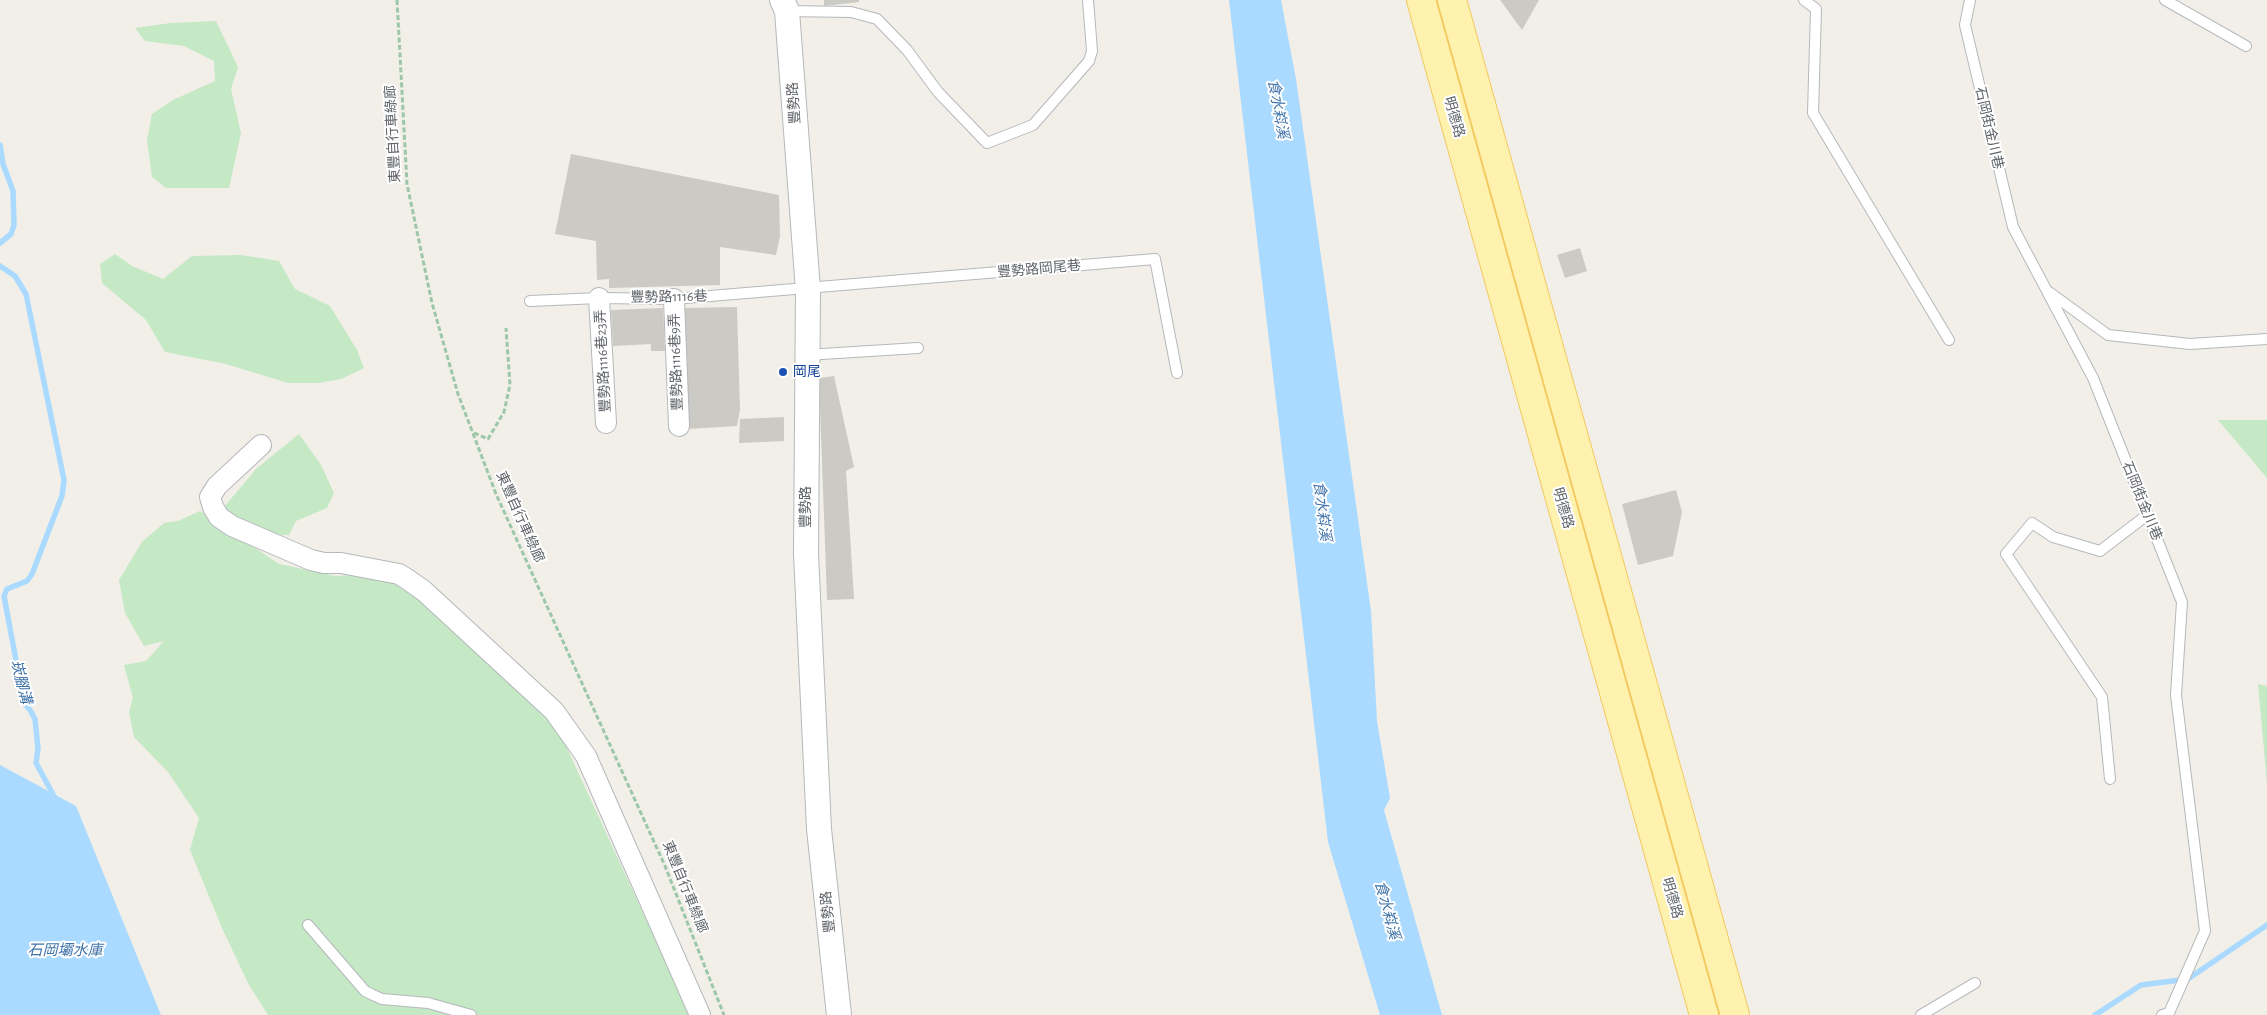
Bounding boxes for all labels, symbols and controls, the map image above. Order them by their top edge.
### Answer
water label: 食水嵙溪 [1264,78,1292,140]
street label: 豐勢路 [784,81,804,125]
street label: 東豐自行車綠廊 [382,85,404,183]
street label: 石岡街金川巷 [1971,85,2007,171]
street label: 明德路 [1440,94,1468,140]
street label: 豐勢路岡尾巷 [996,257,1082,281]
street label: 豐勢路1116巷 [630,288,708,306]
street label: 豐勢路1116巷23弄 [592,309,614,413]
street label: 豐勢路1116巷9弄 [666,313,686,411]
place label: 岡尾 [793,364,821,380]
marker: 岡尾 [777,366,789,378]
street label: 石岡街金川巷 [2118,459,2166,543]
street label: 東豐自行車綠廊 [492,469,548,565]
water label: 食水嵙溪 [1309,480,1335,542]
street label: 明德路 [1549,485,1577,531]
street label: 豐勢路 [798,486,814,528]
water label: 崁腳溝 [7,658,35,706]
street label: 東豐自行車綠廊 [659,838,711,936]
street label: 明德路 [1658,875,1686,921]
water label: 食水嵙溪 [1371,879,1403,941]
street label: 豐勢路 [817,890,839,934]
water label: 石岡壩水庫 [28,941,102,959]

